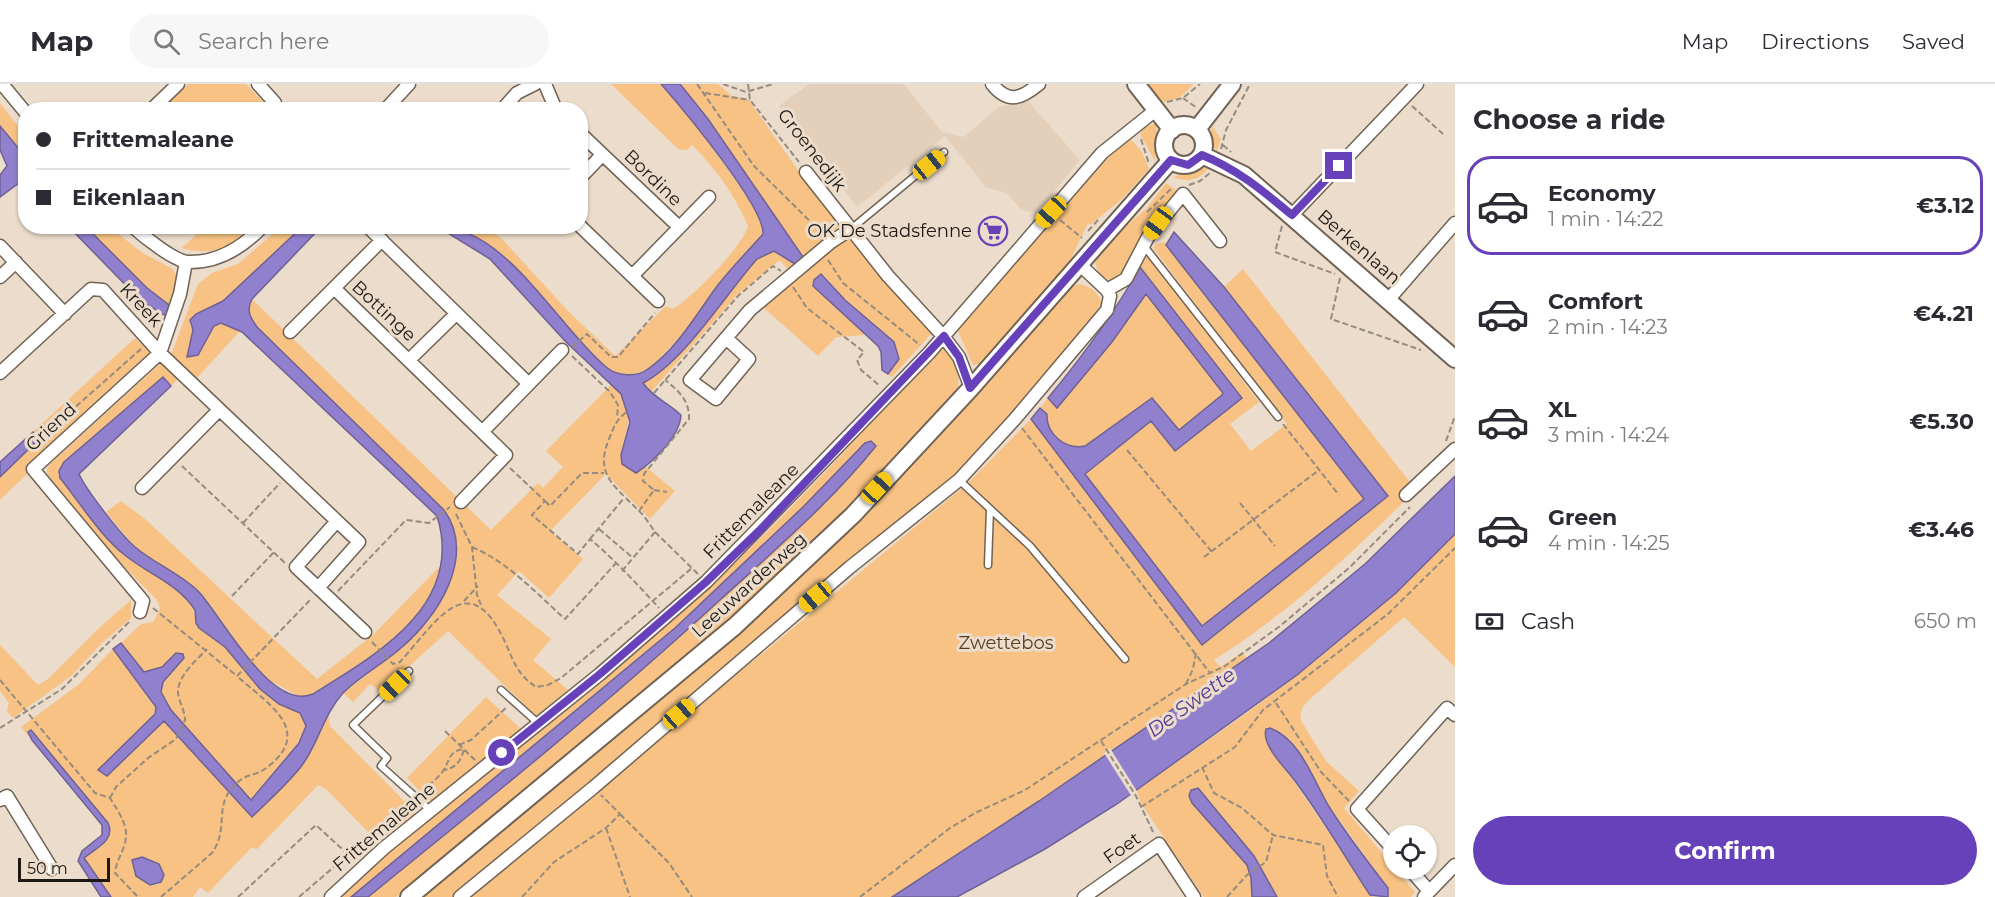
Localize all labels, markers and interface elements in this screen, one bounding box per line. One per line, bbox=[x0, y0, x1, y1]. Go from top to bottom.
search box bbox=[129, 14, 549, 68]
text: Map bbox=[30, 24, 93, 58]
icon: search bbox=[150, 25, 183, 58]
text: Search here bbox=[198, 28, 329, 55]
text: Map bbox=[1682, 29, 1728, 54]
text: Directions bbox=[1761, 29, 1869, 54]
text: Saved bbox=[1902, 29, 1965, 54]
text: Choose a ride bbox=[1473, 103, 1665, 136]
street label: Groenedijk bbox=[773, 104, 851, 196]
text: Frittemaleane bbox=[72, 126, 234, 153]
street label: Bordine bbox=[619, 145, 687, 211]
car bbox=[909, 147, 949, 183]
route end bbox=[1325, 152, 1352, 179]
icon: car bbox=[1476, 179, 1530, 233]
text: Economy bbox=[1548, 180, 1656, 207]
text: Eikenlaan bbox=[72, 184, 185, 211]
text: €3.12 bbox=[1916, 192, 1974, 219]
car bbox=[1032, 193, 1070, 231]
car bbox=[1140, 203, 1176, 243]
street label: Berkenlaan bbox=[1313, 205, 1405, 289]
text: 1 min · 14:22 bbox=[1548, 207, 1664, 231]
supermarket icon: OK De Stadsfenne bbox=[977, 215, 1009, 247]
place label: OK De Stadsfenne bbox=[807, 220, 972, 242]
street label: Bottinge bbox=[347, 276, 421, 346]
street label: Kreek bbox=[115, 278, 167, 332]
icon: car bbox=[1476, 287, 1530, 341]
text: Comfort bbox=[1548, 288, 1643, 315]
text: €4.21 bbox=[1913, 300, 1974, 327]
text: 2 min · 14:23 bbox=[1548, 315, 1668, 339]
icon: car bbox=[1476, 395, 1530, 449]
text: XL bbox=[1548, 396, 1577, 423]
street label: Griend bbox=[21, 398, 81, 456]
text: €5.30 bbox=[1909, 408, 1974, 435]
text: 3 min · 14:24 bbox=[1548, 423, 1669, 447]
street label: Frittemaleane bbox=[698, 458, 804, 564]
car bbox=[858, 469, 896, 507]
icon: car bbox=[1476, 503, 1530, 557]
text: Green bbox=[1548, 504, 1617, 531]
text: €3.46 bbox=[1908, 516, 1974, 543]
street label: Leeuwarderweg bbox=[687, 528, 811, 642]
text: 4 min · 14:25 bbox=[1548, 531, 1670, 555]
car bbox=[795, 579, 835, 615]
icon: cash bbox=[1473, 605, 1506, 638]
text: Cash bbox=[1521, 608, 1575, 635]
text: 650 m bbox=[1914, 609, 1977, 633]
park label: Zwettebos bbox=[958, 632, 1054, 654]
water label: De Swette bbox=[1142, 662, 1240, 742]
car bbox=[376, 666, 414, 704]
car bbox=[660, 695, 698, 733]
route start bbox=[488, 739, 515, 766]
street label: Frittemaleane bbox=[328, 778, 440, 876]
button: Confirm bbox=[1473, 816, 1977, 885]
map controls bbox=[1383, 825, 1437, 879]
button: locate bbox=[1383, 825, 1437, 879]
street label: Foet bbox=[1099, 827, 1145, 869]
scale bar bbox=[18, 855, 110, 882]
text: 50 m bbox=[27, 859, 68, 878]

